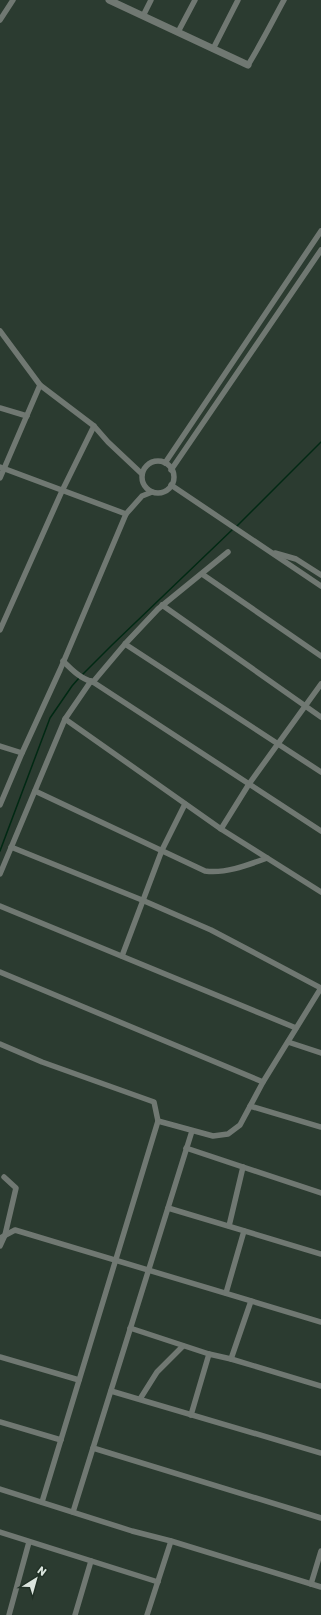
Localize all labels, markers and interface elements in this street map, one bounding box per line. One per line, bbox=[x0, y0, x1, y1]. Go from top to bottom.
north arrow bbox=[16, 1559, 56, 1599]
text: N bbox=[35, 1564, 49, 1579]

